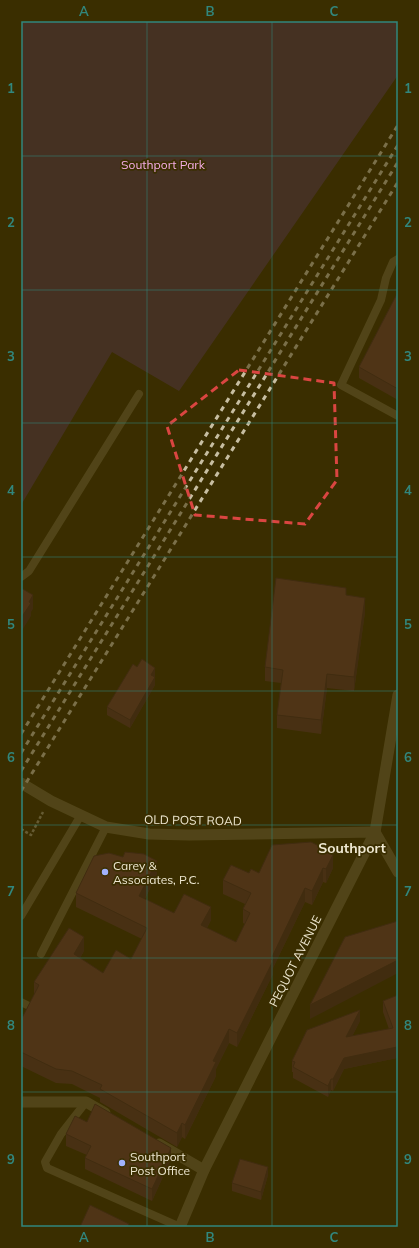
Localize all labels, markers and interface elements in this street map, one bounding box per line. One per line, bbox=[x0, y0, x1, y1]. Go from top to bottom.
text: A bbox=[79, 3, 89, 19]
text: B bbox=[206, 3, 215, 19]
text: C bbox=[330, 3, 339, 19]
text: 1 bbox=[7, 80, 15, 96]
text: 1 bbox=[404, 80, 412, 96]
park label: Southport Park bbox=[121, 157, 206, 172]
text: 2 bbox=[7, 214, 15, 230]
text: 2 bbox=[404, 214, 412, 230]
text: 3 bbox=[7, 348, 15, 364]
text: 3 bbox=[404, 348, 412, 364]
text: 4 bbox=[7, 482, 15, 498]
text: 4 bbox=[404, 482, 412, 498]
text: 5 bbox=[7, 616, 15, 632]
text: 5 bbox=[404, 616, 412, 632]
text: 6 bbox=[7, 749, 15, 765]
text: 6 bbox=[404, 749, 412, 765]
street label: OLD POST ROAD bbox=[144, 812, 242, 828]
district label: Southport bbox=[318, 839, 386, 857]
place label: Carey & Associates, P.C. bbox=[113, 858, 199, 887]
marker: Carey & Associates, P.C. bbox=[100, 867, 110, 877]
text: 7 bbox=[7, 883, 15, 899]
text: 7 bbox=[404, 883, 412, 899]
street label: PEQUOT AVENUE bbox=[266, 913, 324, 1009]
text: 8 bbox=[7, 1017, 15, 1033]
text: 8 bbox=[404, 1017, 412, 1033]
place label: Southport Post Office bbox=[130, 1149, 190, 1178]
text: 9 bbox=[7, 1151, 15, 1167]
text: 9 bbox=[404, 1151, 412, 1167]
marker: Southport Post Office bbox=[117, 1158, 127, 1168]
text: A bbox=[79, 1229, 89, 1245]
text: B bbox=[206, 1229, 215, 1245]
text: C bbox=[330, 1229, 339, 1245]

